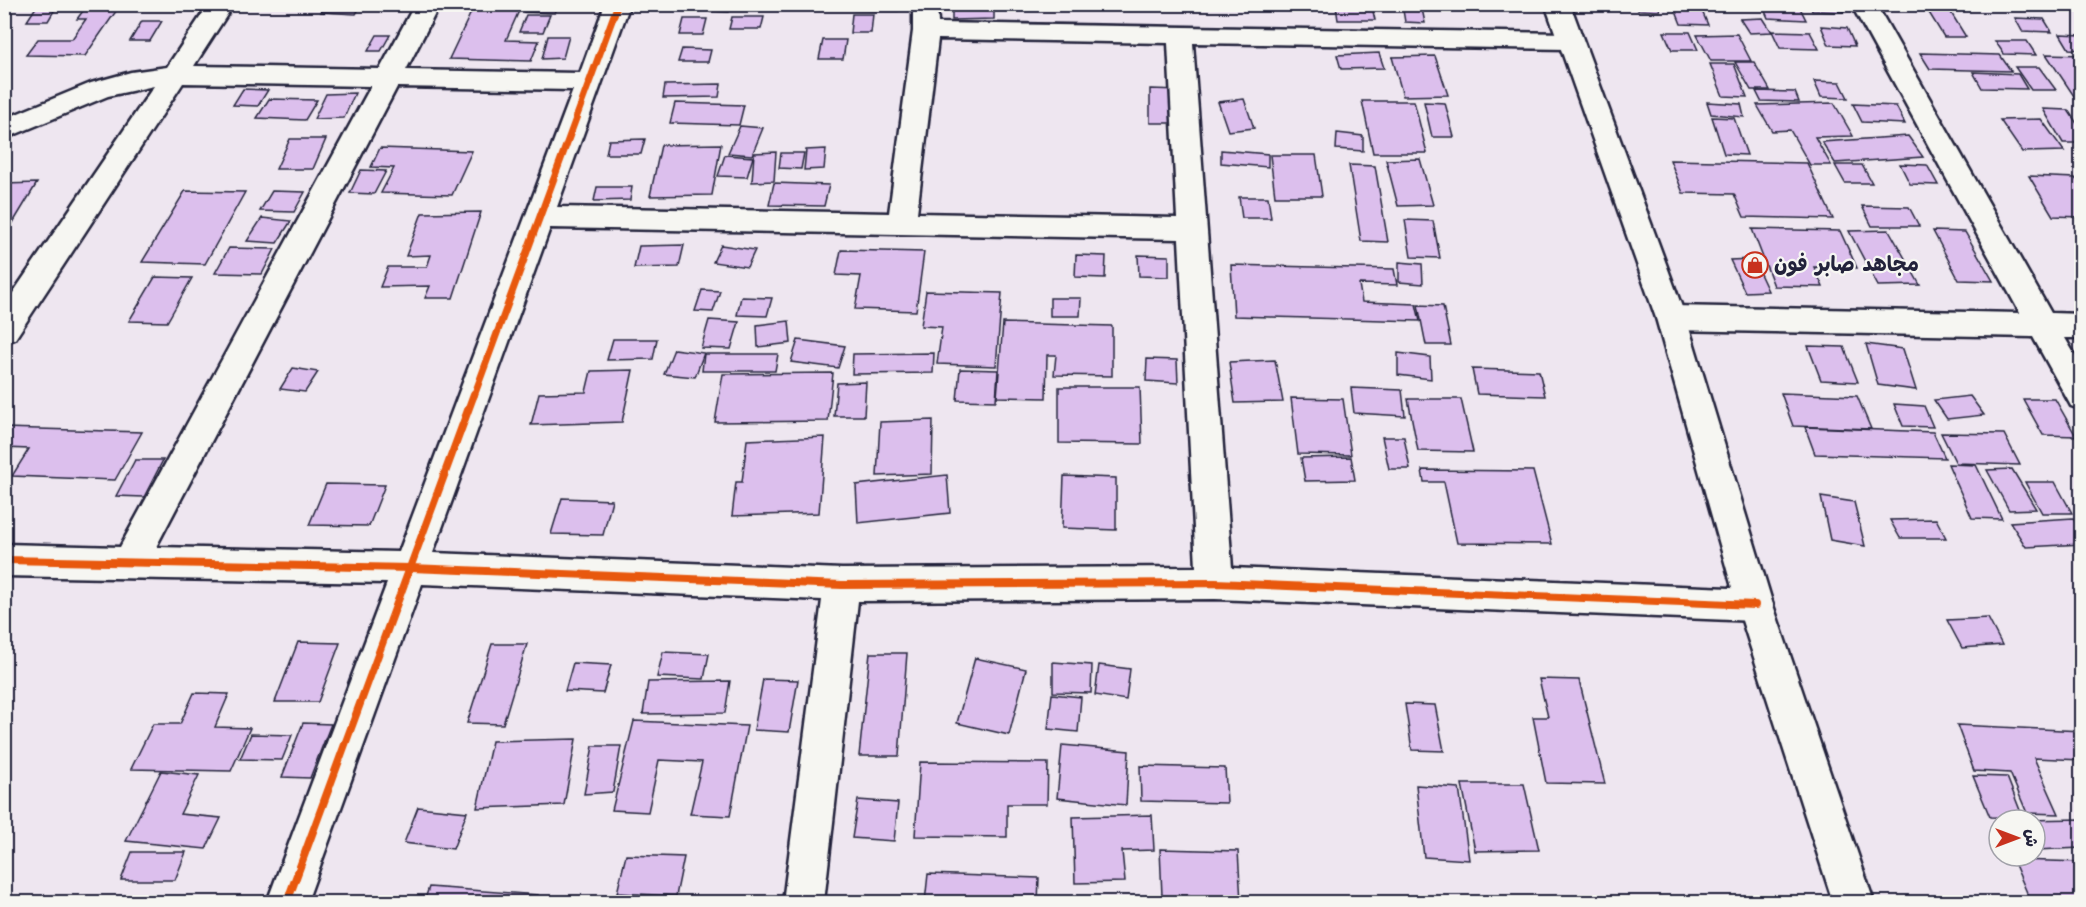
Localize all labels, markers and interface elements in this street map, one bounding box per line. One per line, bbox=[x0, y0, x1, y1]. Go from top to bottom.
place label: مجاهد صابر فون bbox=[1774, 249, 1919, 282]
shop icon: مجاهد صابر فون bbox=[1740, 250, 1770, 280]
north arrow bbox=[1987, 808, 2047, 868]
text: ش bbox=[2018, 829, 2043, 847]

